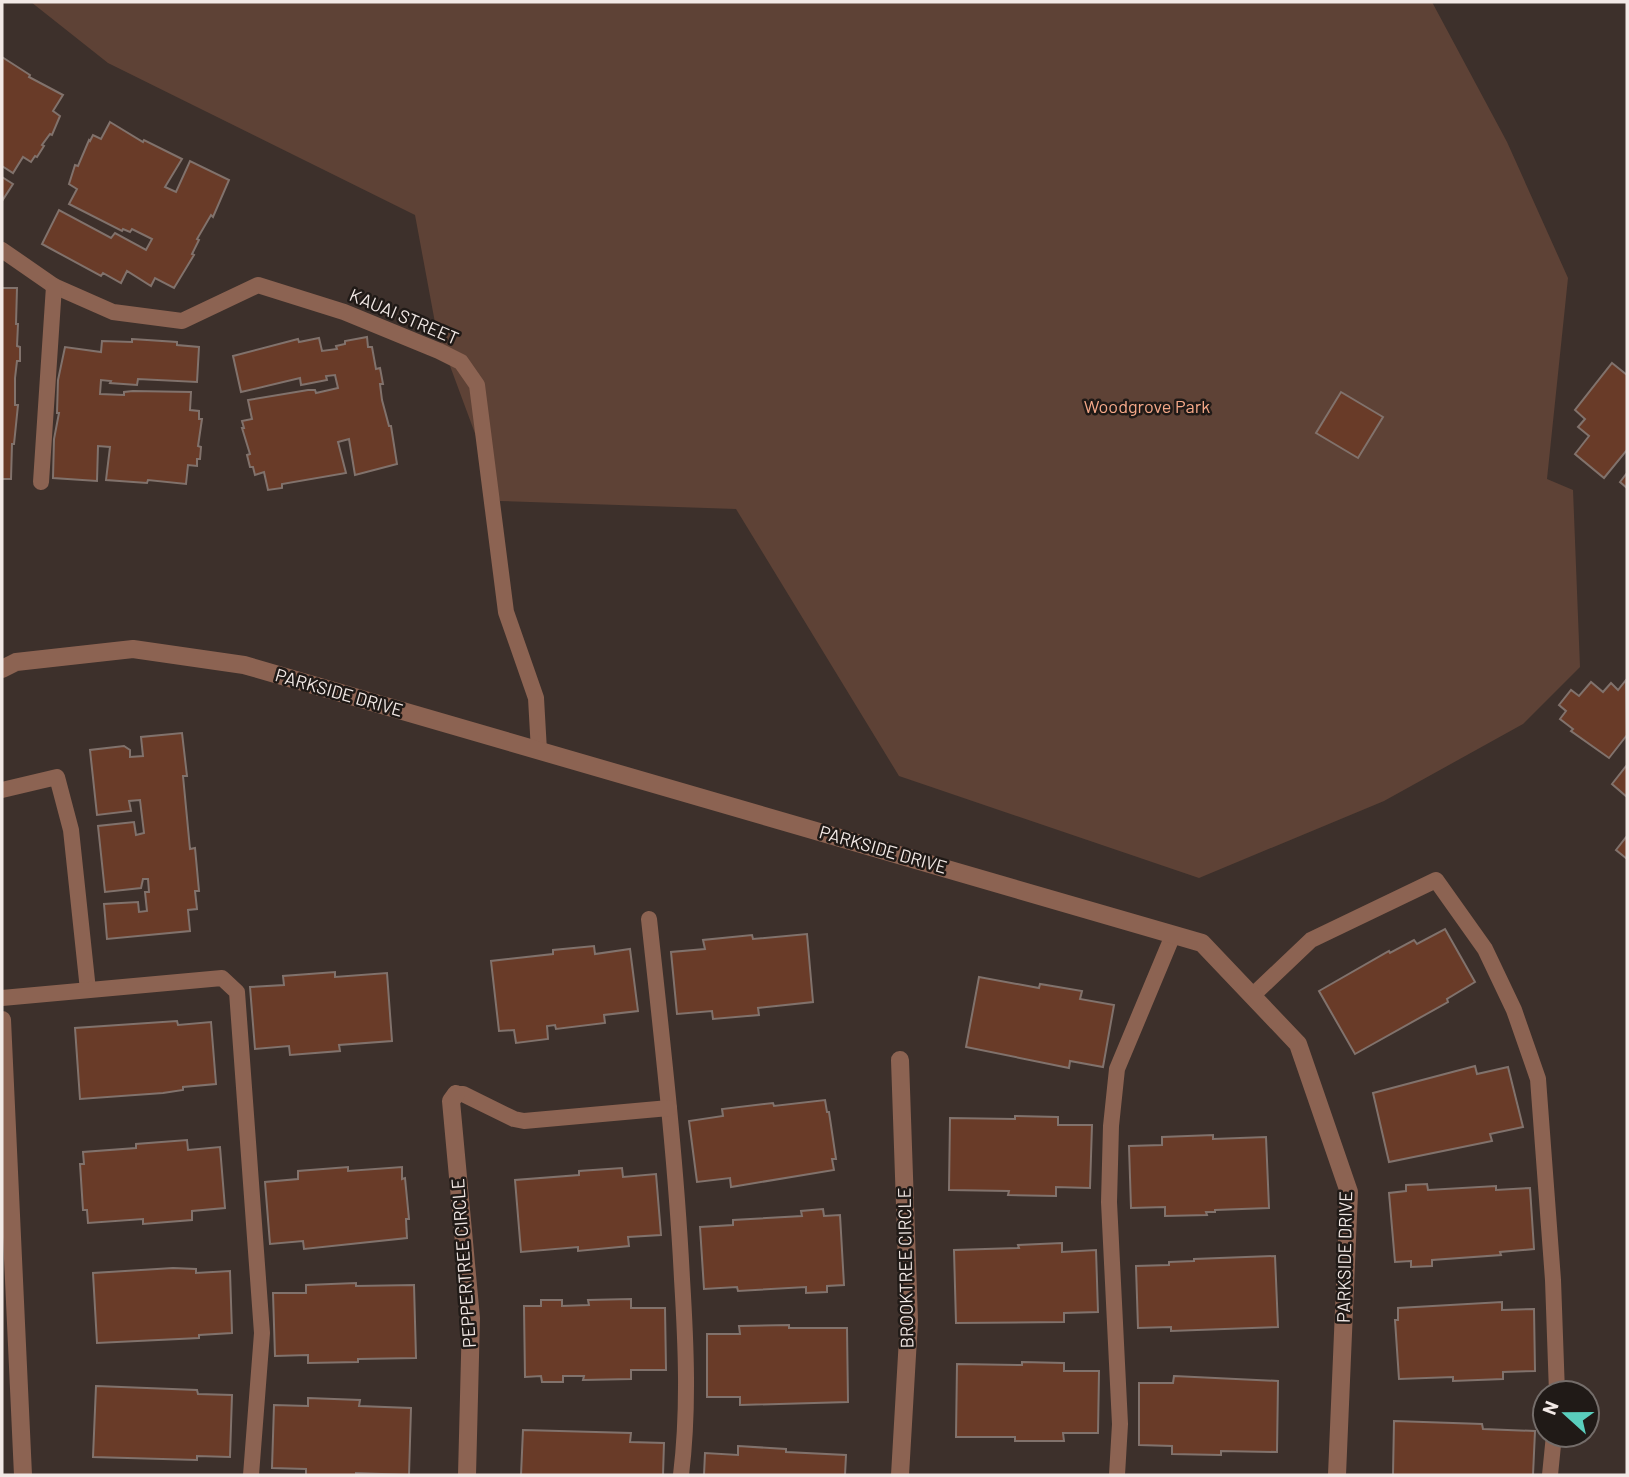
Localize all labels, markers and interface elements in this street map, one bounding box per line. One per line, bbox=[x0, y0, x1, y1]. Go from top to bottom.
street label: KAUAI STREET bbox=[347, 283, 462, 349]
park label: Woodgrove Park bbox=[1084, 395, 1210, 417]
street label: PARKSIDE DRIVE bbox=[273, 663, 406, 721]
street label: PARKSIDE DRIVE bbox=[817, 820, 950, 878]
street label: PEPPERTREE CIRCLE bbox=[446, 1177, 480, 1349]
street label: BROOKTREE CIRCLE bbox=[893, 1187, 917, 1349]
street label: PARKSIDE DRIVE bbox=[1332, 1191, 1356, 1323]
north arrow bbox=[1531, 1379, 1601, 1449]
text: N bbox=[1537, 1398, 1563, 1418]

